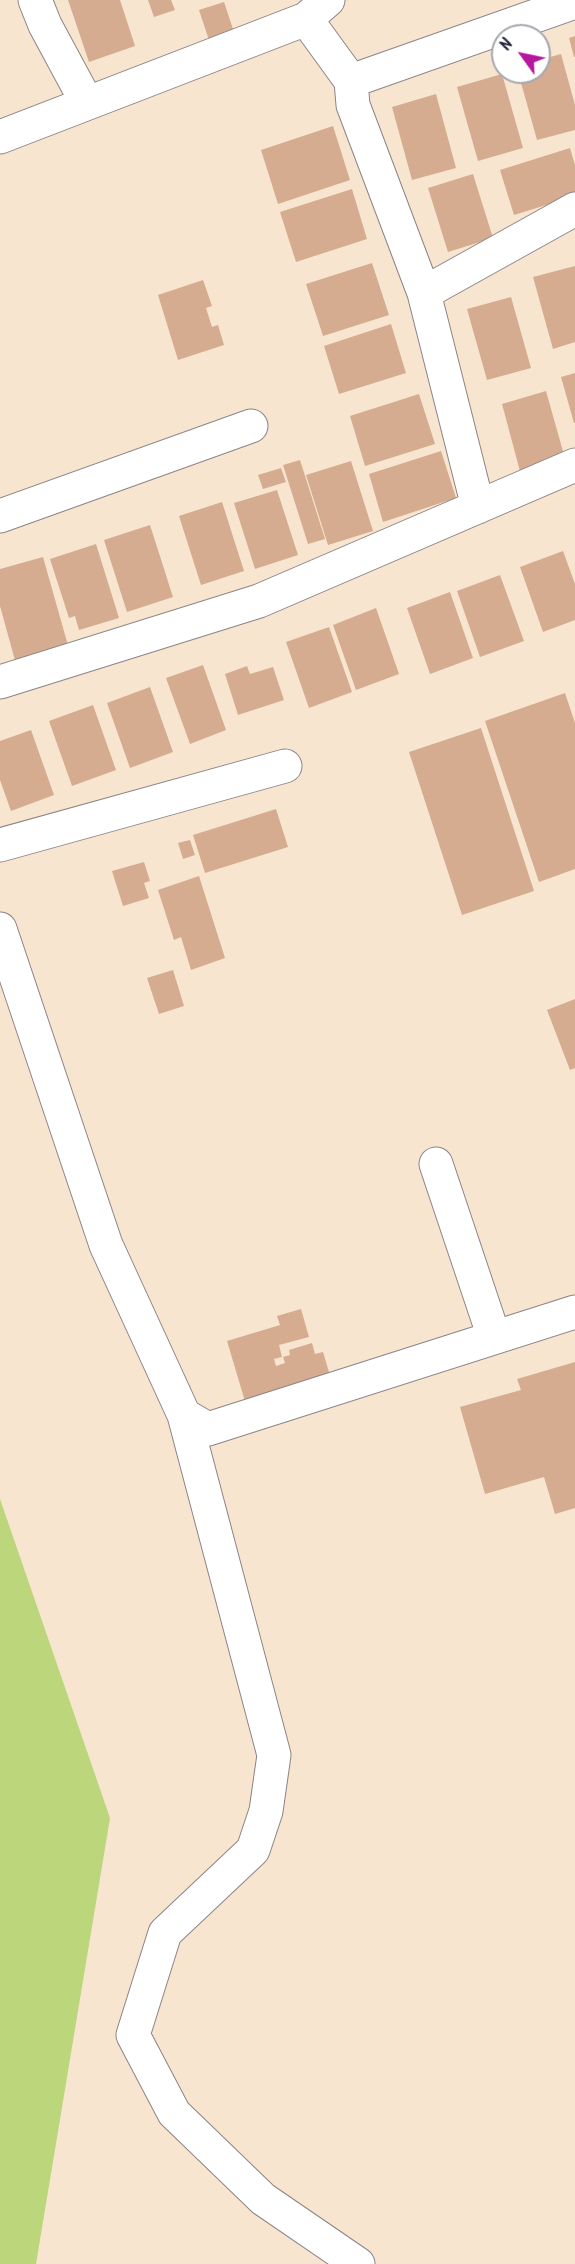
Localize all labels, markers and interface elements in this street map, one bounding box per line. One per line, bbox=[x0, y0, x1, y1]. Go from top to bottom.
north arrow bbox=[491, 24, 551, 84]
text: N bbox=[494, 34, 520, 56]

